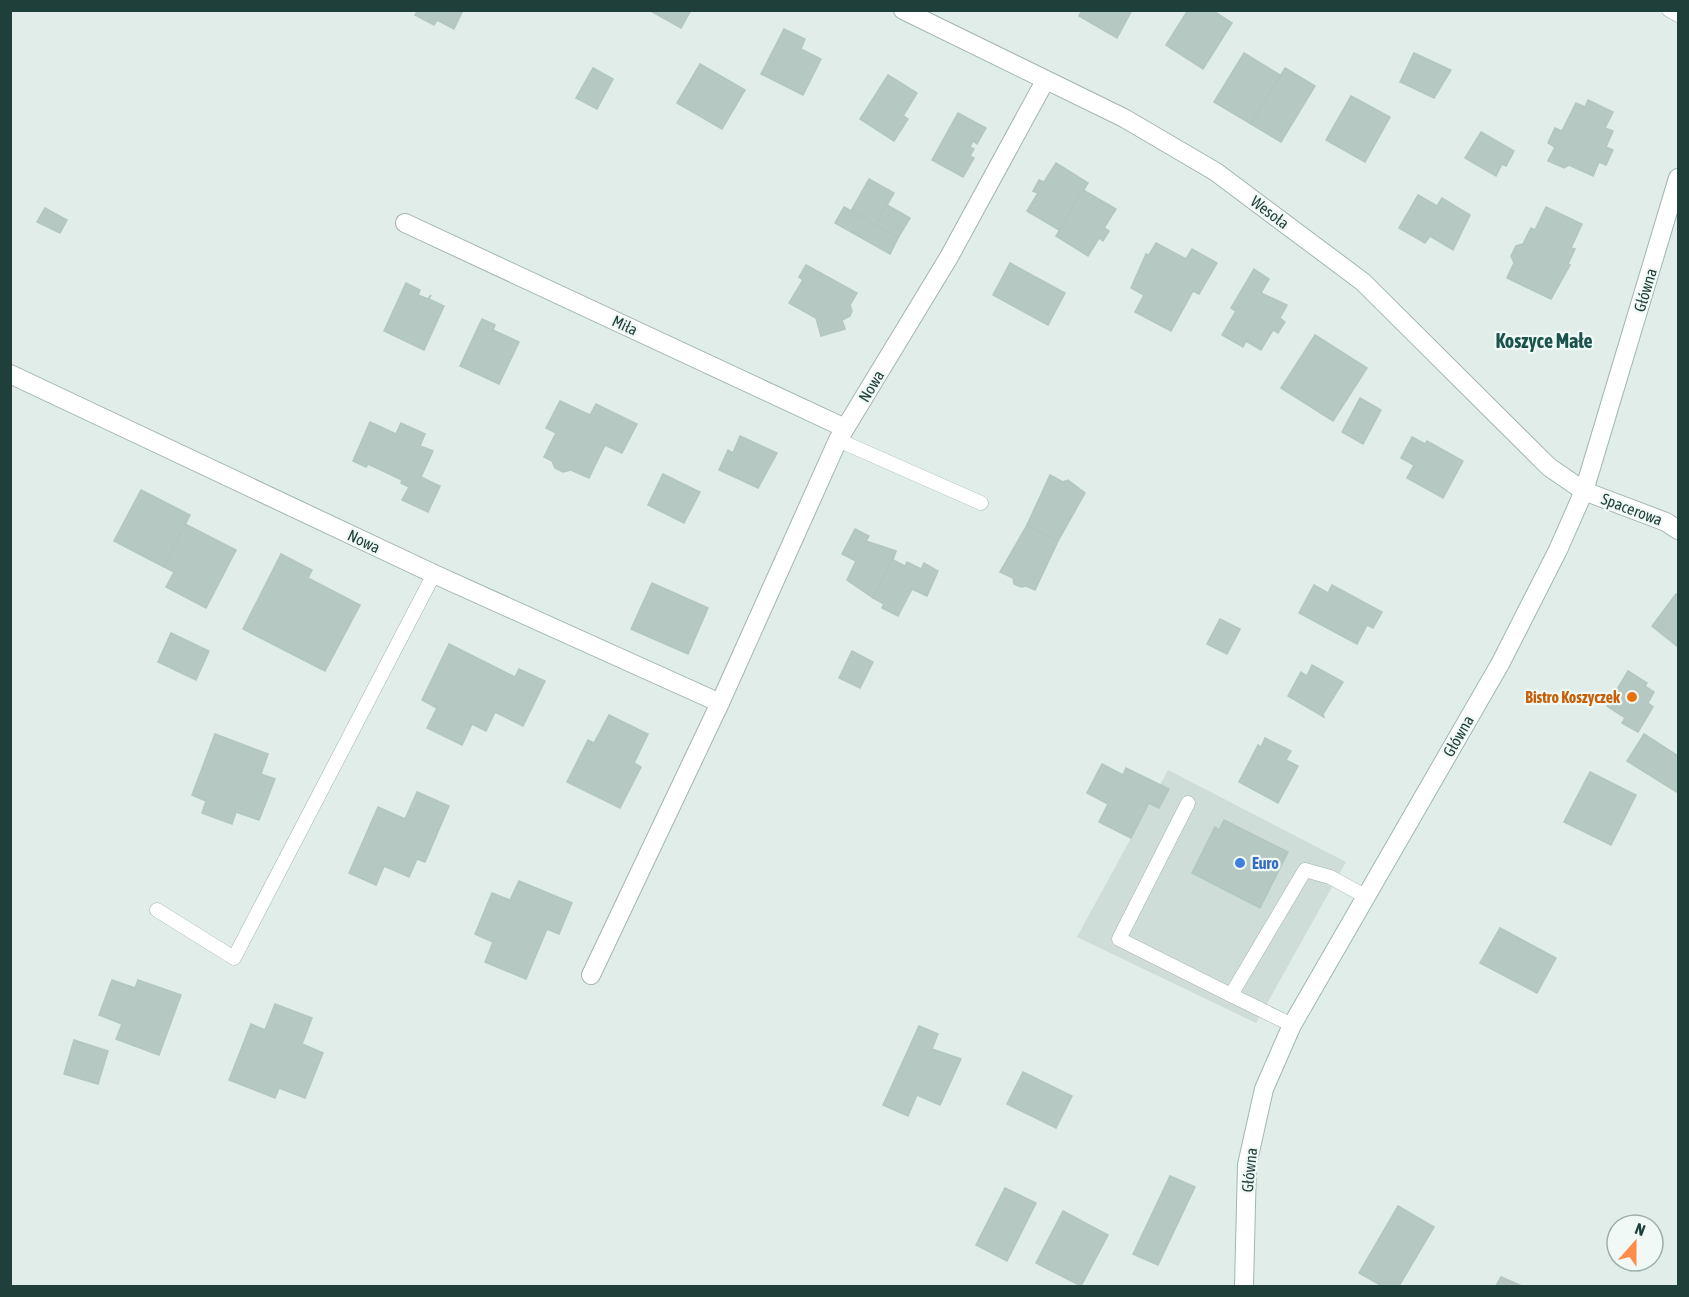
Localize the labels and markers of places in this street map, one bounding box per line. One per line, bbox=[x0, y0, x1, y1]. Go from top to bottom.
place label: Bistro Koszyczek bbox=[1525, 688, 1621, 706]
marker: Bistro Koszyczek bbox=[1625, 690, 1639, 704]
place label: Euro bbox=[1252, 854, 1279, 872]
marker: Euro bbox=[1233, 856, 1247, 870]

